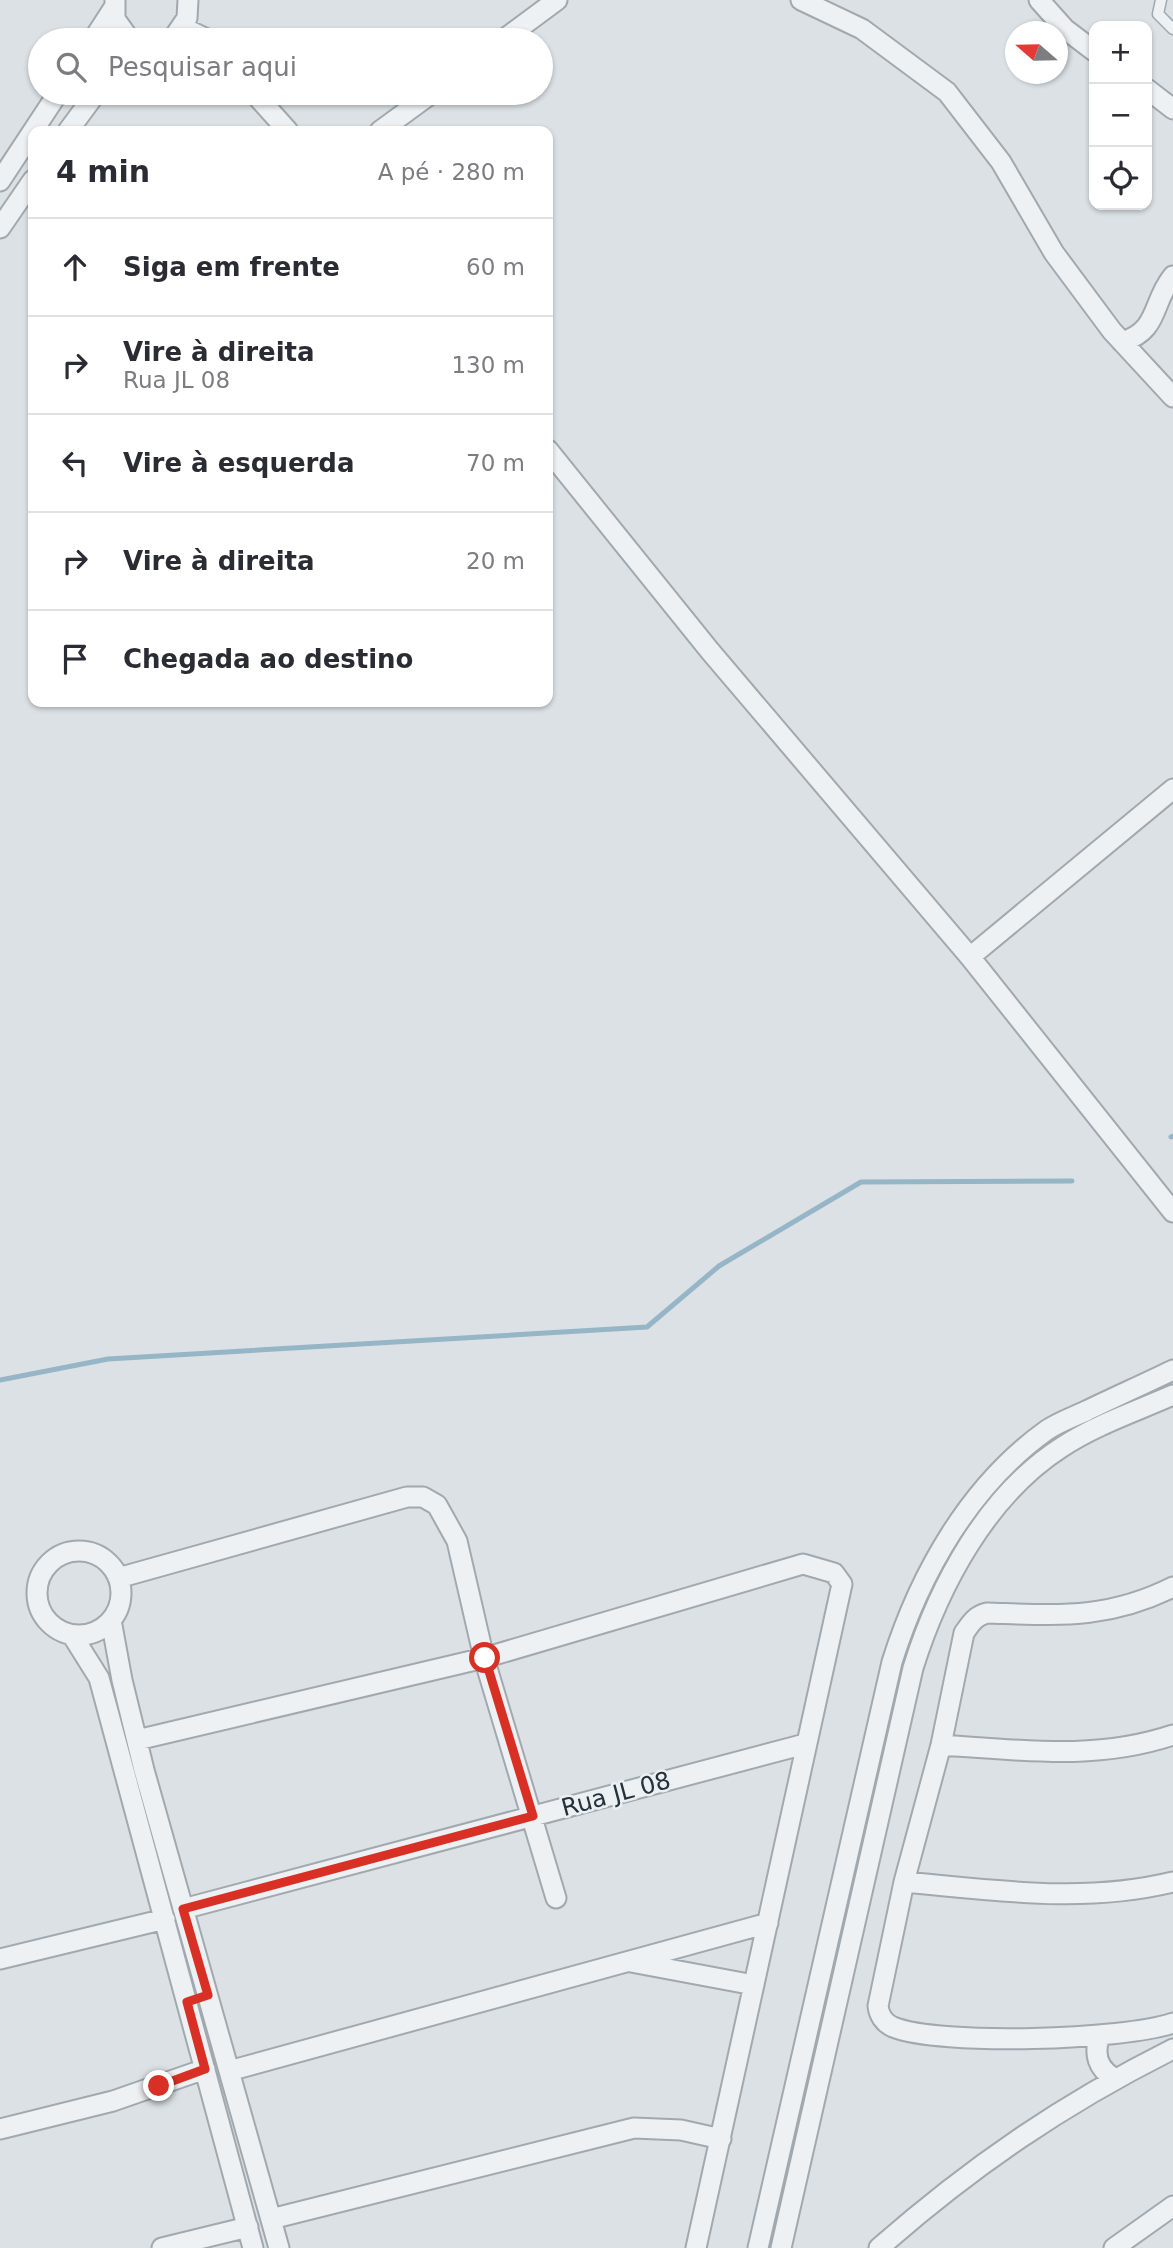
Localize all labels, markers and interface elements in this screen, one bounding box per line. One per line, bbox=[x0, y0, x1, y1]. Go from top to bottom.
north arrow bbox=[1005, 21, 1068, 84]
map controls bbox=[1089, 21, 1152, 210]
button: + bbox=[1089, 21, 1152, 84]
search box bbox=[28, 28, 553, 105]
icon: search bbox=[52, 48, 90, 86]
text: Pesquisar aqui bbox=[108, 52, 297, 82]
button: − bbox=[1089, 84, 1152, 147]
button: locate bbox=[1089, 147, 1152, 210]
text: 4 min bbox=[56, 154, 150, 189]
text: A pé · 280 m bbox=[378, 159, 525, 185]
icon: ahead bbox=[56, 248, 94, 286]
text: Siga em frente bbox=[123, 252, 340, 282]
text: 60 m bbox=[466, 254, 525, 280]
text: Vire à direita bbox=[123, 337, 315, 367]
icon: right bbox=[56, 346, 94, 384]
text: 130 m bbox=[451, 352, 525, 378]
text: Rua JL 08 bbox=[123, 367, 230, 393]
icon: left bbox=[56, 444, 94, 482]
text: Vire à esquerda bbox=[123, 448, 355, 478]
text: 70 m bbox=[466, 450, 525, 476]
icon: right bbox=[56, 542, 94, 580]
text: Vire à direita bbox=[123, 546, 315, 576]
text: 20 m bbox=[466, 548, 525, 574]
icon: arrive bbox=[56, 640, 94, 678]
text: Chegada ao destino bbox=[123, 644, 413, 674]
route start bbox=[469, 1642, 500, 1673]
street label: Rua JL 08 bbox=[558, 1766, 674, 1822]
route end bbox=[143, 2070, 174, 2101]

